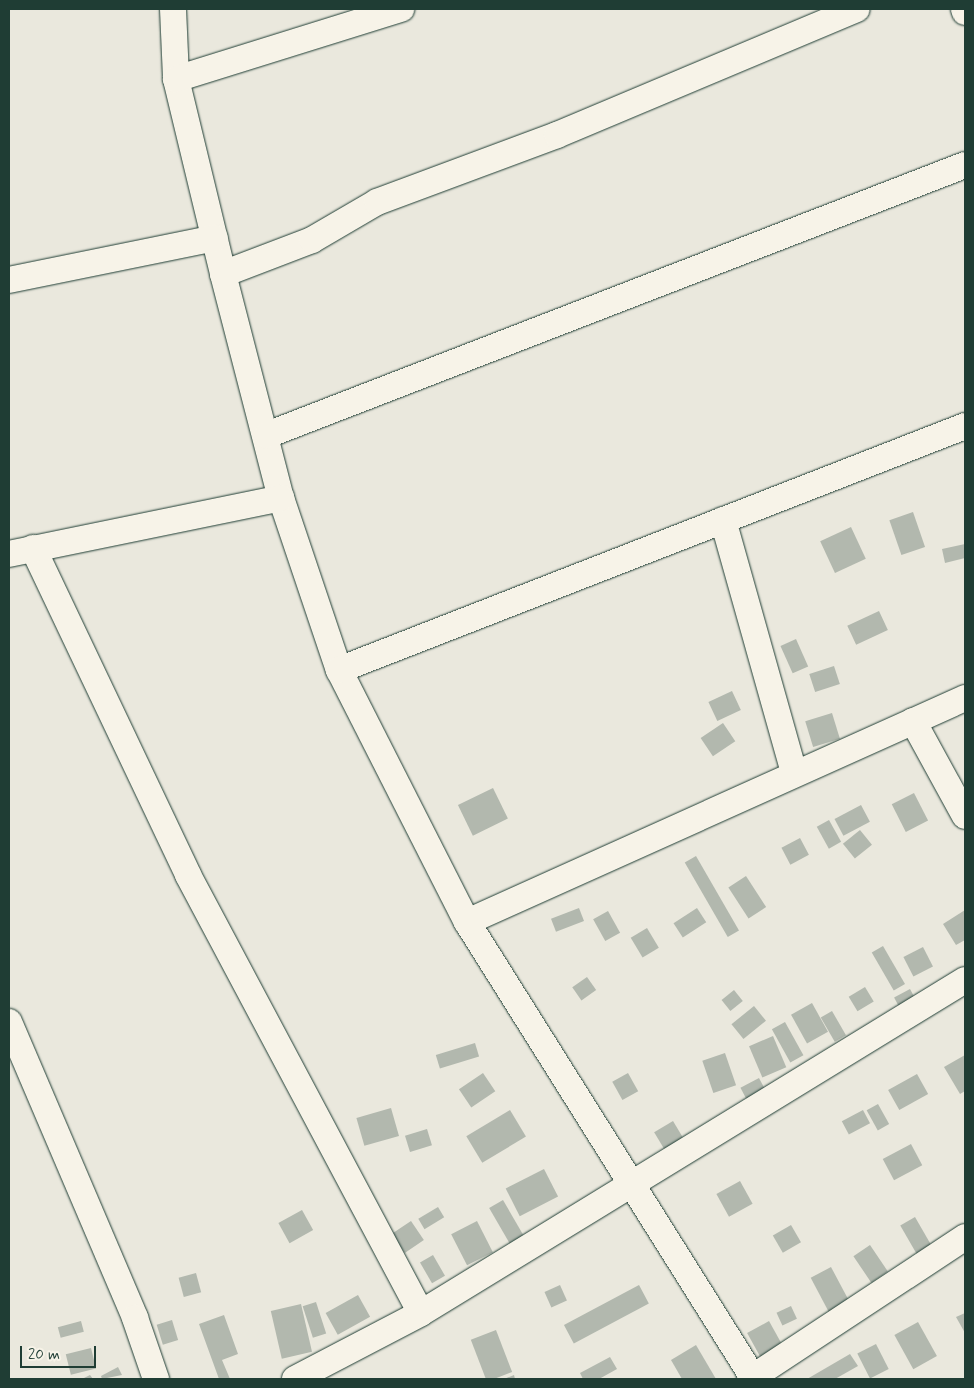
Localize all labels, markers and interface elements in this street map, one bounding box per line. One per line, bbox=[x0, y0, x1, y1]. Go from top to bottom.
scale bar bbox=[22, 1336, 99, 1368]
text: 20 m bbox=[28, 1345, 60, 1365]

